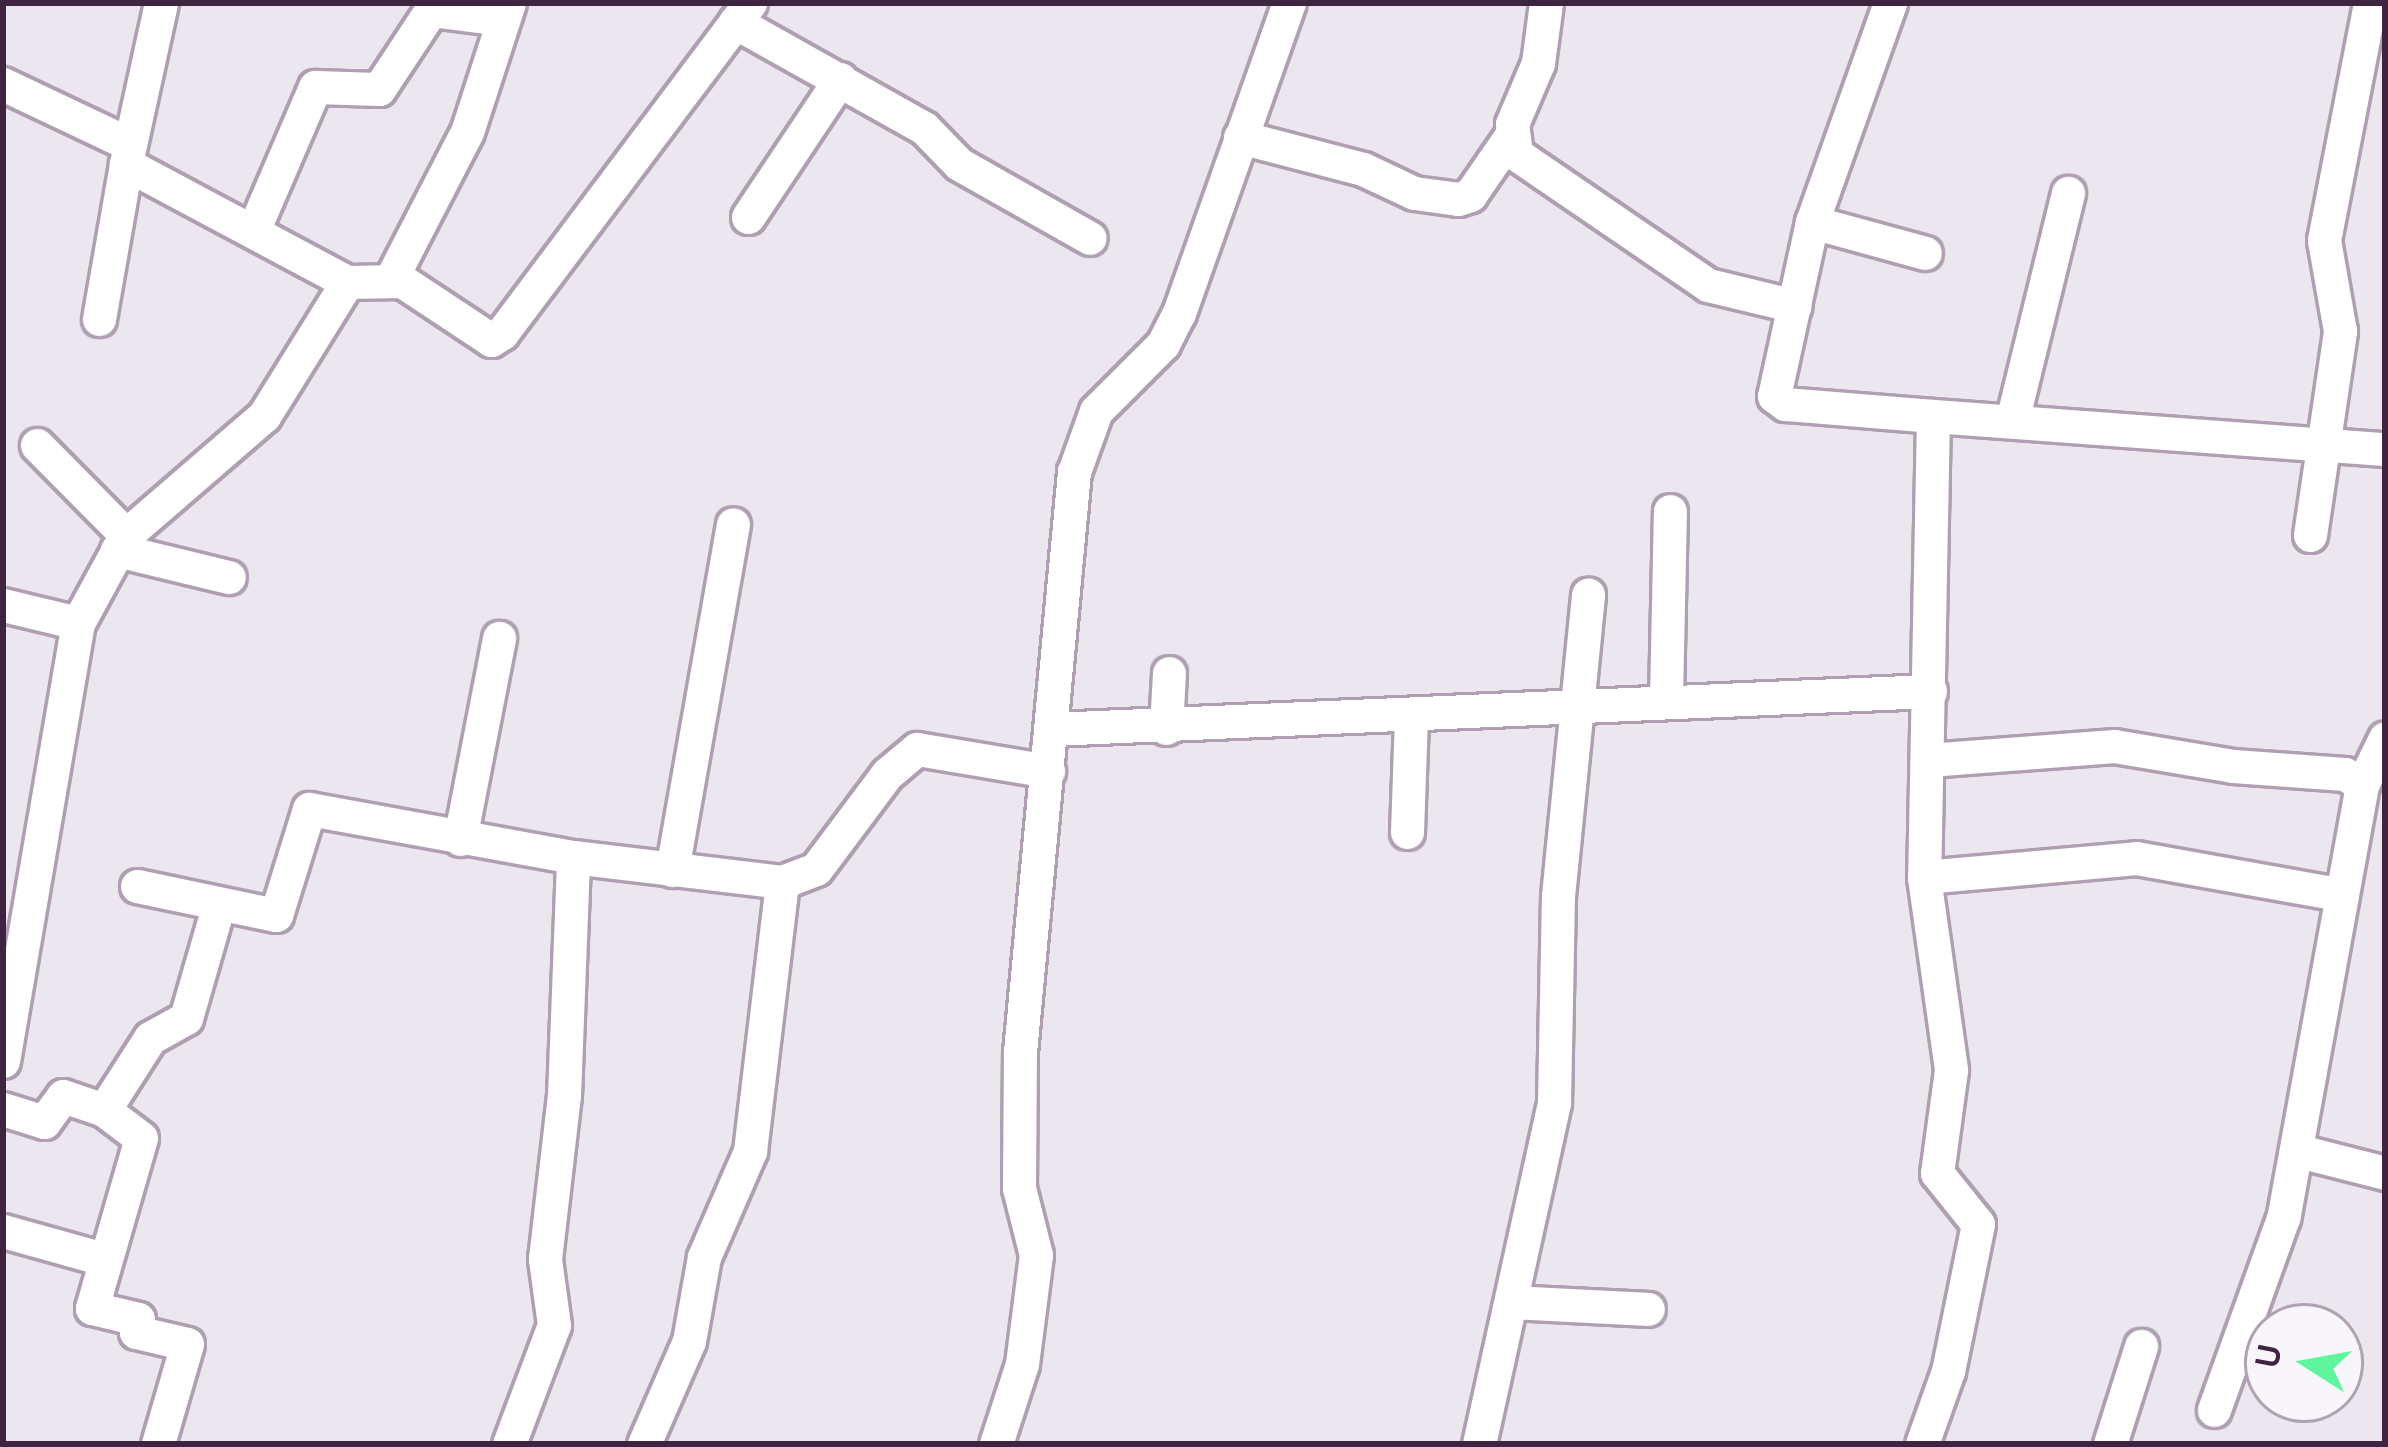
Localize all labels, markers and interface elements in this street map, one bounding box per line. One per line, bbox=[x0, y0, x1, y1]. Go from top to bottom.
north arrow bbox=[2244, 1303, 2364, 1423]
text: U bbox=[2249, 1341, 2294, 1372]

